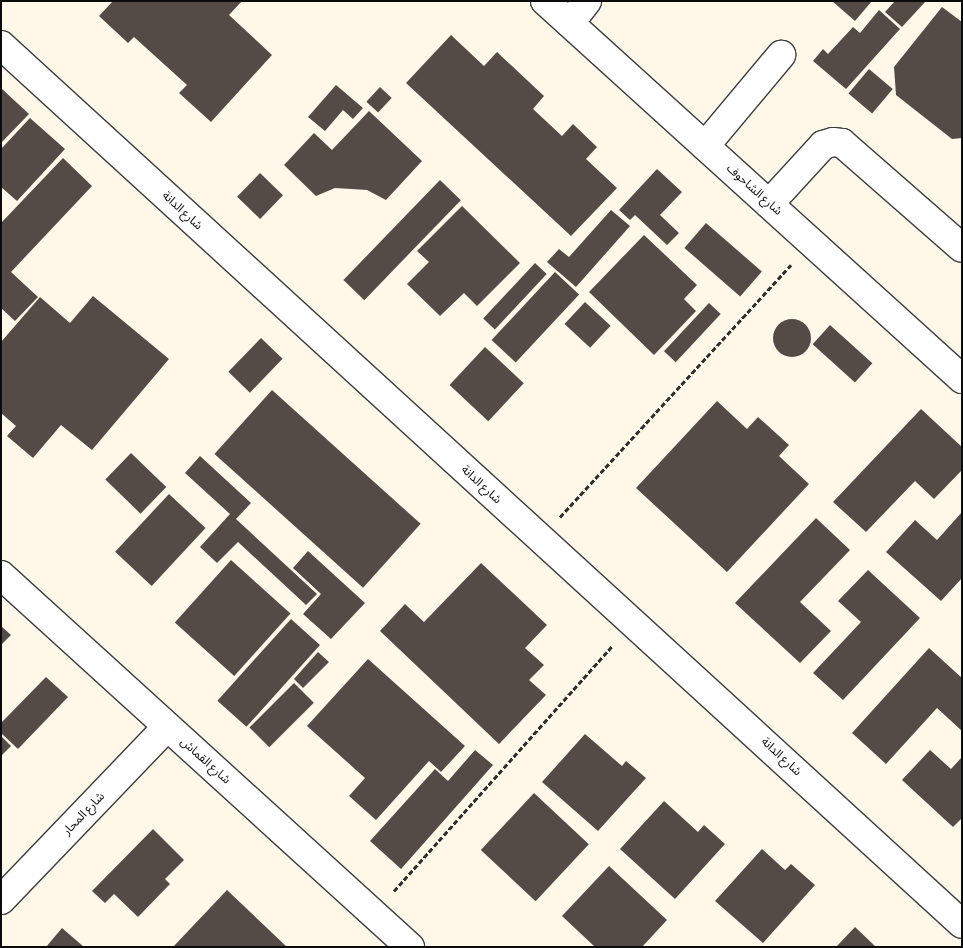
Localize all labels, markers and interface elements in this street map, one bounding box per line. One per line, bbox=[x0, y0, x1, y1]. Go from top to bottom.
street label: شارع الشاحوف bbox=[723, 161, 785, 219]
street label: شارع الدانة bbox=[159, 189, 205, 233]
street label: شارع الدانة bbox=[458, 463, 504, 507]
street label: شارع القماش bbox=[177, 735, 233, 787]
street label: شارع الدانة bbox=[758, 735, 804, 779]
street label: شارع المحار bbox=[60, 790, 108, 838]

